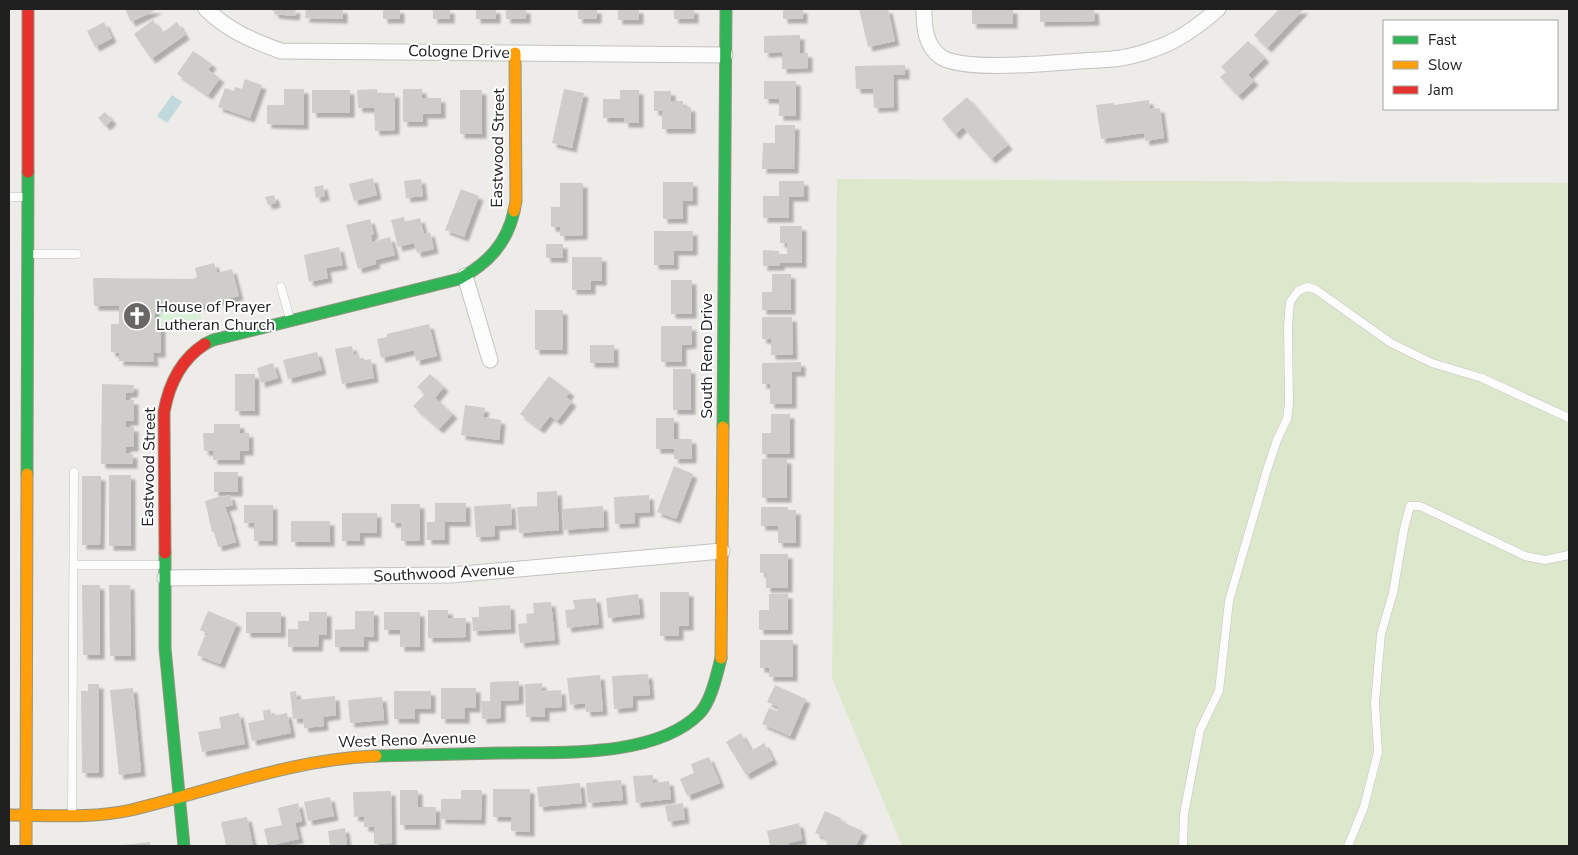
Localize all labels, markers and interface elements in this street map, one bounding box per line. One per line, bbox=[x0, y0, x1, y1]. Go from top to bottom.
legend bbox=[1383, 20, 1558, 110]
text: Fast bbox=[1428, 30, 1457, 50]
street label: Cologne Drive bbox=[408, 40, 510, 64]
text: Slow bbox=[1428, 55, 1463, 75]
text: Jam bbox=[1427, 80, 1454, 100]
street label: Eastwood Street bbox=[486, 88, 510, 208]
street label: South Reno Drive bbox=[696, 293, 718, 419]
place label: House of Prayer Lutheran Church bbox=[156, 296, 275, 336]
church icon: House of Prayer Lutheran Church bbox=[122, 301, 152, 331]
street label: Eastwood Street bbox=[137, 407, 161, 527]
street label: Southwood Avenue bbox=[373, 558, 515, 588]
street label: West Reno Avenue bbox=[338, 727, 476, 753]

